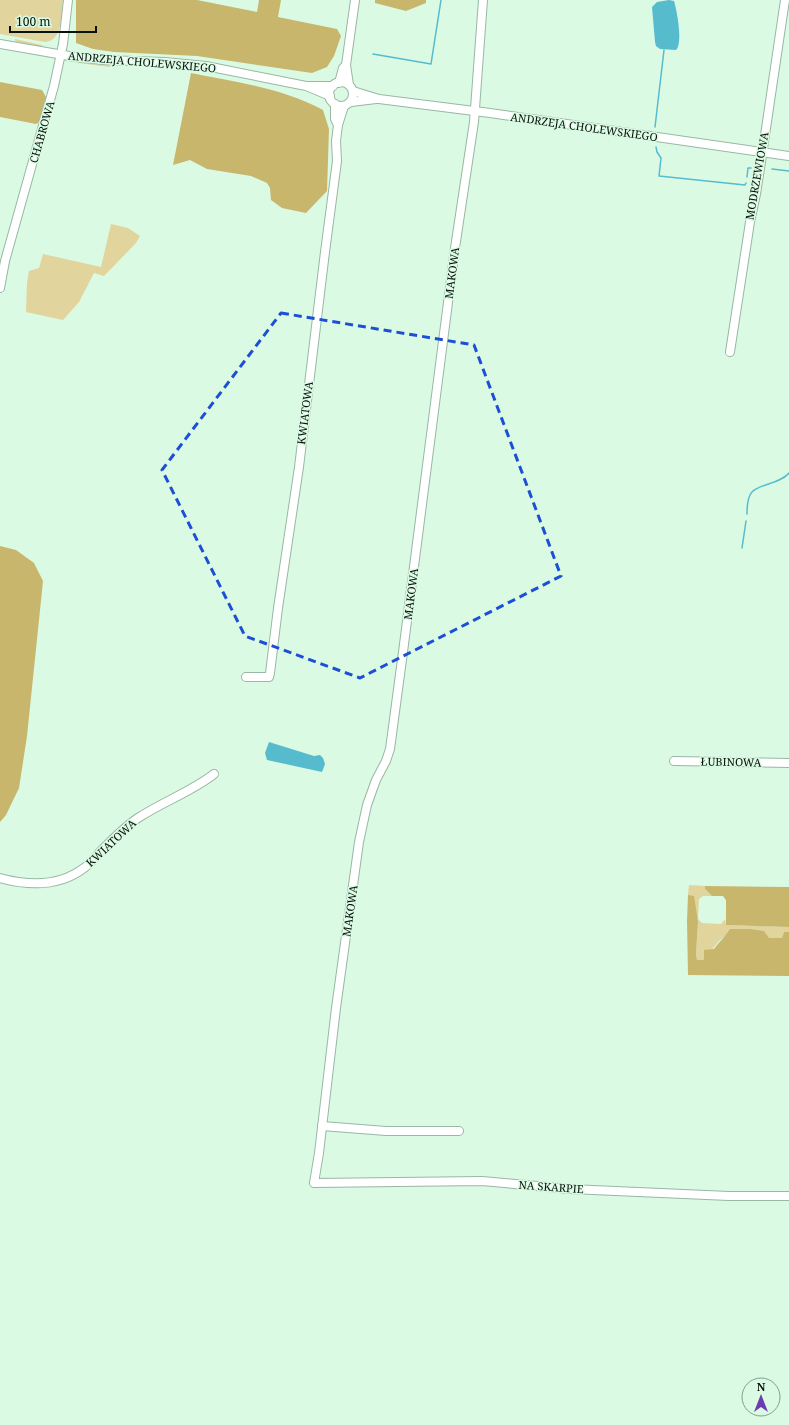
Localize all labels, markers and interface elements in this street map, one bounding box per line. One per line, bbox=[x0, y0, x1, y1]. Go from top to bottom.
scale bar bbox=[10, 8, 96, 34]
text: 100 m bbox=[16, 13, 51, 30]
street label: ANDRZEJA CHOLEWSKIEGO bbox=[67, 48, 217, 75]
street label: CHABROWA bbox=[26, 99, 58, 165]
street label: ANDRZEJA CHOLEWSKIEGO bbox=[509, 109, 659, 144]
street label: MODRZEWIOWA bbox=[741, 131, 772, 221]
street label: MAKOWA bbox=[441, 246, 462, 300]
street label: KWIATOWA bbox=[293, 380, 316, 445]
street label: MAKOWA bbox=[400, 567, 421, 621]
street label: ŁUBINOWA bbox=[700, 753, 762, 770]
street label: KWIATOWA bbox=[82, 815, 139, 870]
street label: MAKOWA bbox=[338, 884, 361, 938]
street label: NA SKARPIE bbox=[518, 1177, 584, 1196]
north arrow bbox=[741, 1377, 781, 1417]
text: N bbox=[757, 1379, 766, 1394]

